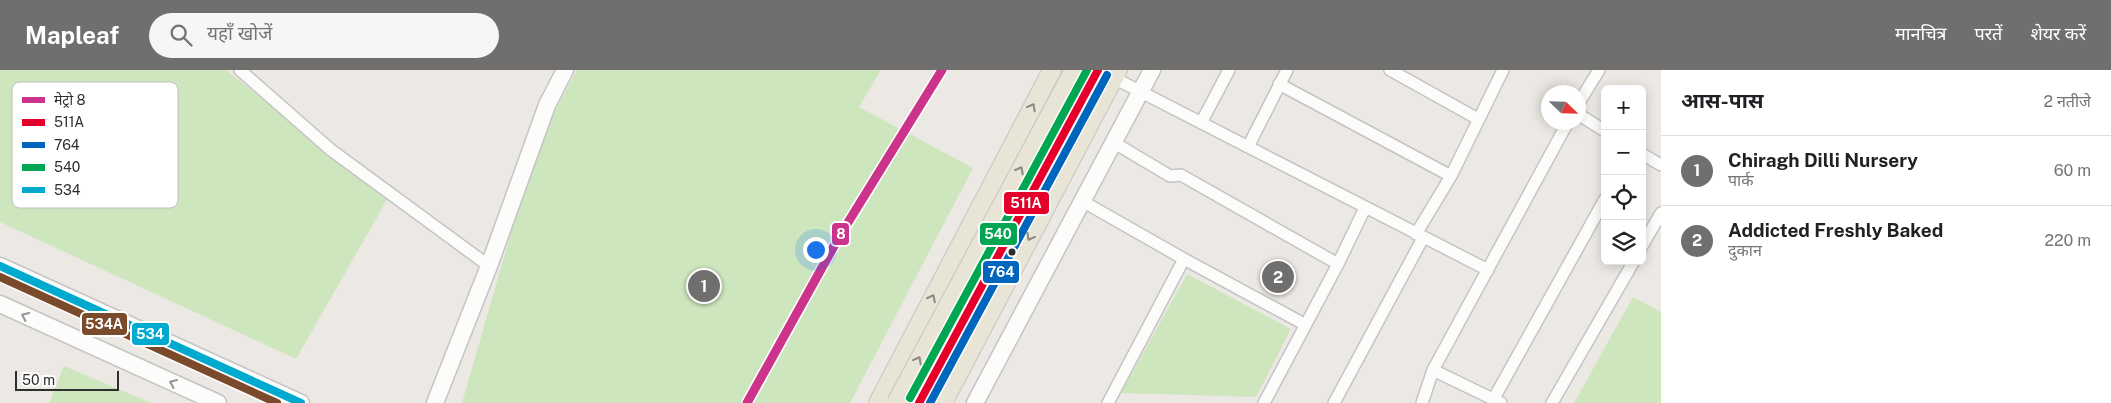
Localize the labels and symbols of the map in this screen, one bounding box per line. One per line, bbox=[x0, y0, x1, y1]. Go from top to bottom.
legend bbox=[12, 82, 178, 208]
north arrow bbox=[1541, 85, 1586, 130]
text: मेट्रो 8 bbox=[54, 91, 86, 109]
one-way arrow bbox=[1026, 103, 1036, 112]
text: 511A bbox=[54, 114, 84, 130]
text: 764 bbox=[54, 137, 80, 153]
text: 540 bbox=[54, 159, 80, 175]
one-way arrow bbox=[1014, 167, 1024, 176]
text: 534 bbox=[54, 182, 81, 198]
line badge: 511A bbox=[1003, 191, 1050, 215]
text: 511A bbox=[1010, 195, 1042, 211]
line badge: 8 bbox=[831, 222, 850, 246]
line badge: 540 bbox=[979, 222, 1018, 246]
text: 8 bbox=[836, 226, 846, 242]
text: 540 bbox=[984, 226, 1012, 242]
one-way arrow bbox=[1026, 232, 1036, 241]
your location bbox=[803, 237, 829, 263]
unlabelled marker bbox=[1007, 247, 1017, 257]
pin: 2 bbox=[1262, 258, 1294, 296]
line badge: 764 bbox=[982, 260, 1020, 284]
text: 764 bbox=[987, 264, 1015, 280]
pin: 1 bbox=[688, 267, 720, 305]
one-way arrow bbox=[926, 294, 936, 303]
one-way arrow bbox=[22, 312, 31, 322]
line badge: 534A bbox=[81, 312, 128, 336]
text: 534A bbox=[85, 316, 123, 332]
line badge: 534 bbox=[131, 322, 170, 346]
text: 534 bbox=[136, 326, 164, 342]
one-way arrow bbox=[912, 356, 922, 365]
scale bar bbox=[15, 368, 119, 391]
one-way arrow bbox=[169, 379, 178, 389]

